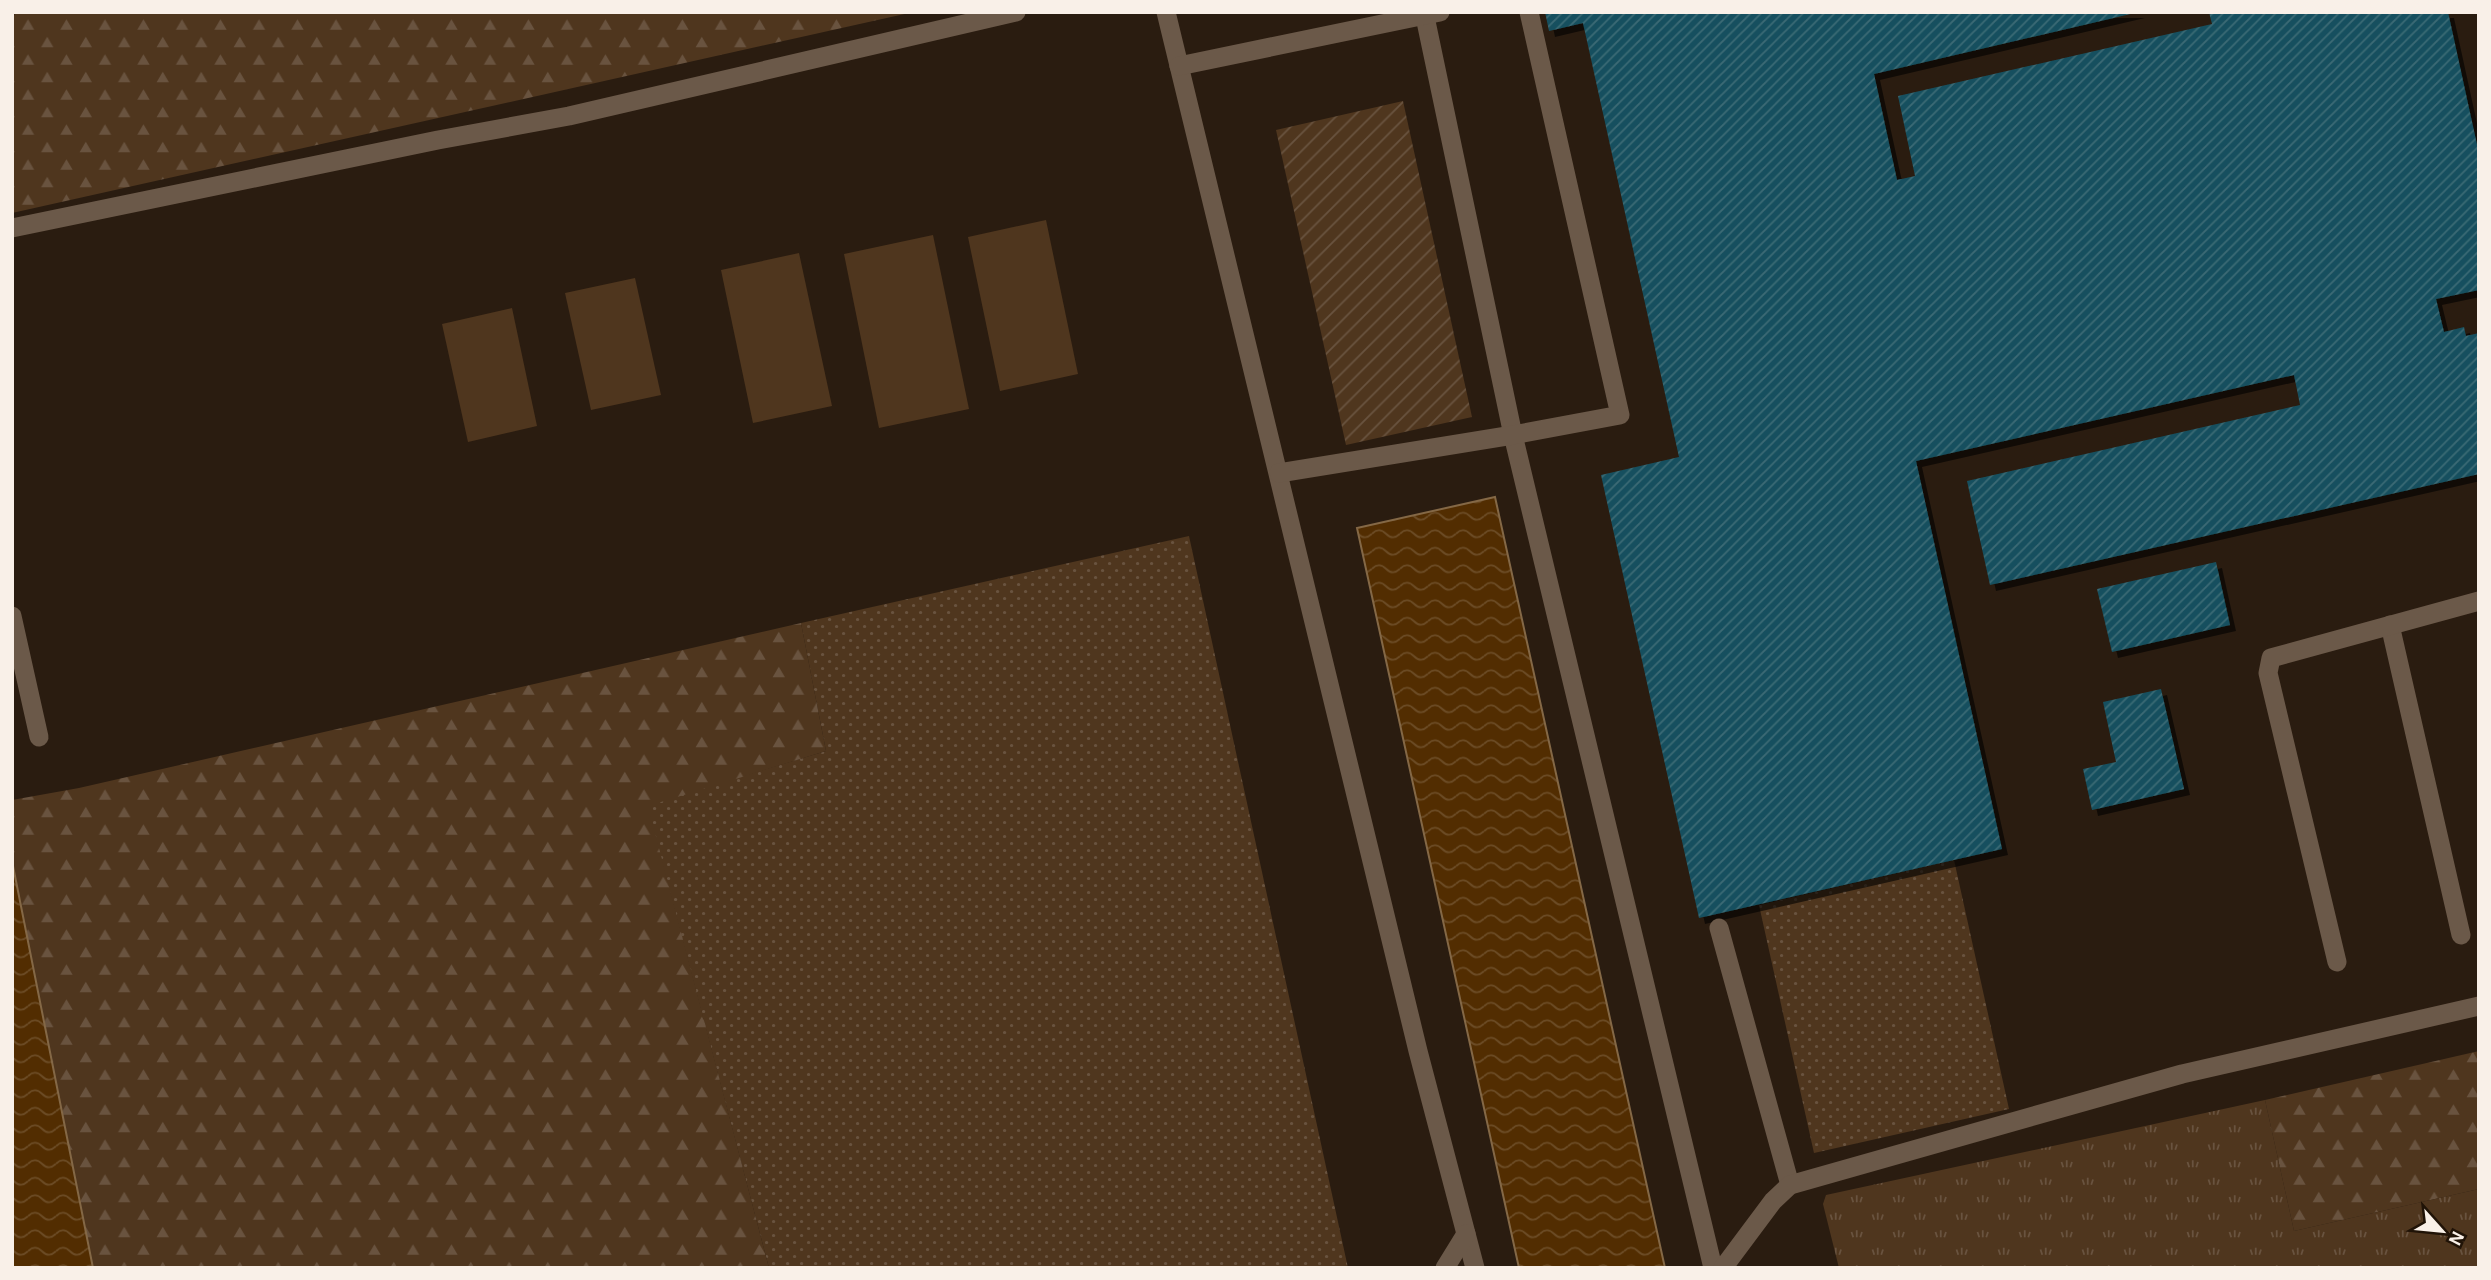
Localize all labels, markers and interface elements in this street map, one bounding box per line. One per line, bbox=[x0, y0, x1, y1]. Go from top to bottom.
north arrow bbox=[2407, 1196, 2477, 1266]
text: N bbox=[2444, 1228, 2467, 1248]

